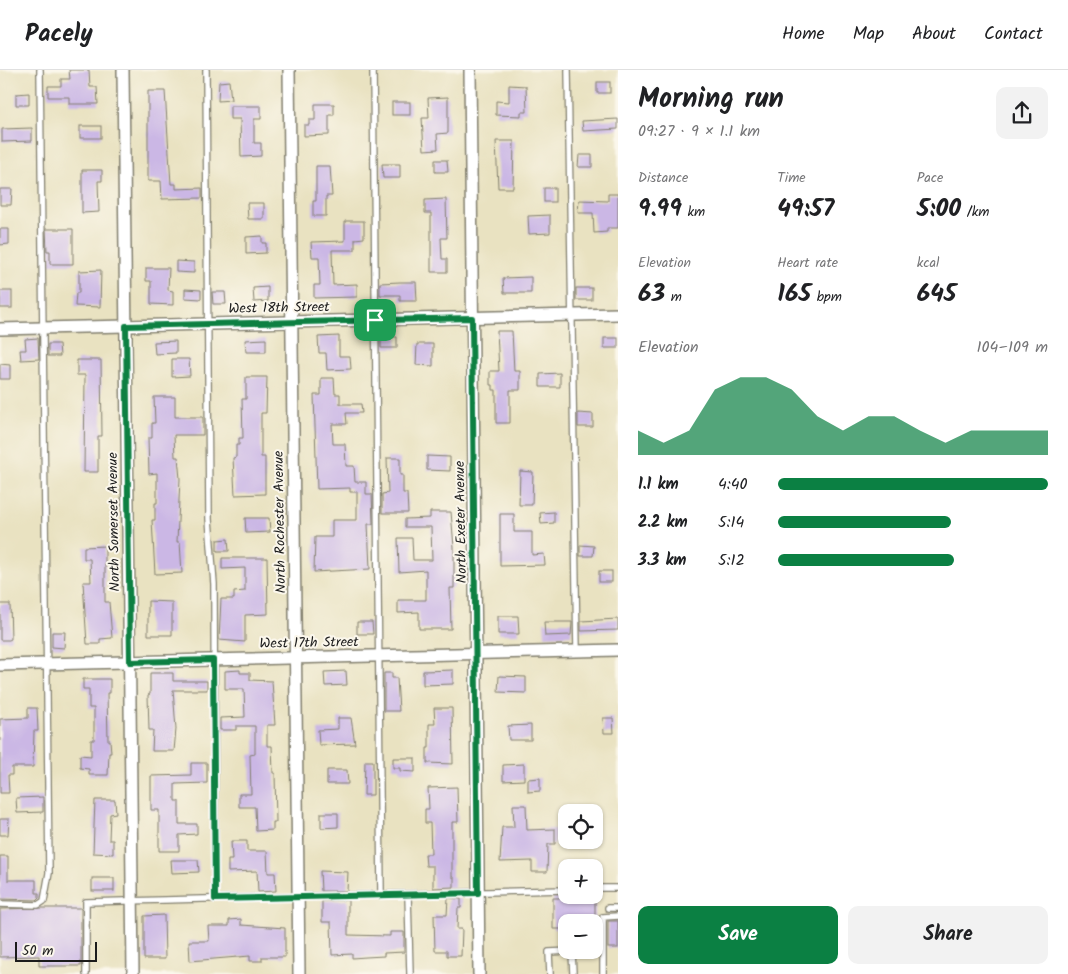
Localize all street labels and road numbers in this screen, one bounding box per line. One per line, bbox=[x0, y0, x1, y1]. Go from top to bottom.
street label: West 18th Street bbox=[228, 296, 330, 320]
street label: North Rochester Avenue bbox=[268, 450, 292, 594]
street label: North Somerset Avenue bbox=[102, 451, 126, 592]
street label: North Exeter Avenue bbox=[449, 460, 473, 583]
street label: West 17th Street bbox=[259, 631, 359, 655]

